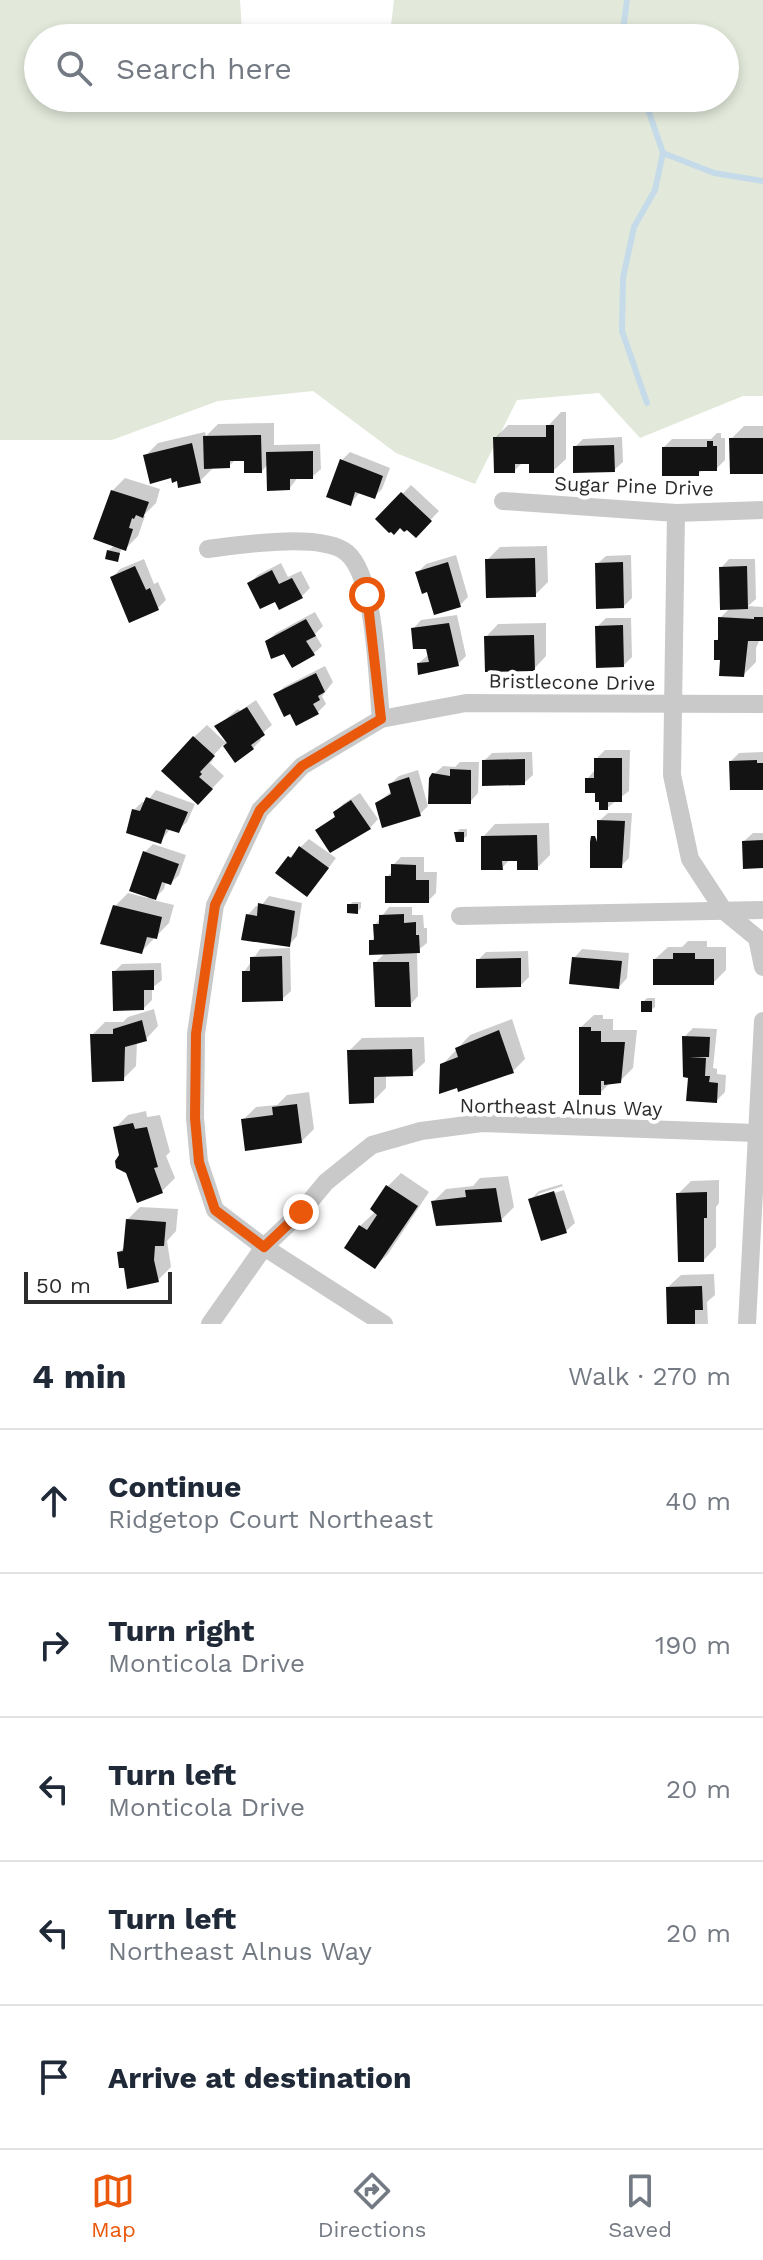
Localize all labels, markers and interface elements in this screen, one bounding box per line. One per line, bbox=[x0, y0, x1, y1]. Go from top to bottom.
search box bbox=[24, 24, 739, 112]
icon: search bbox=[52, 46, 96, 90]
text: Search here bbox=[116, 51, 292, 86]
street label: Sugar Pine Drive bbox=[554, 471, 714, 501]
route start bbox=[349, 577, 385, 613]
street label: Bristlecone Drive bbox=[488, 669, 656, 695]
street label: Northeast Alnus Way bbox=[459, 1093, 663, 1121]
route end bbox=[283, 1194, 319, 1230]
scale bar bbox=[24, 1268, 172, 1304]
text: 50 m bbox=[36, 1273, 91, 1298]
text: 4 min bbox=[32, 1356, 127, 1396]
text: Walk · 270 m bbox=[568, 1361, 731, 1391]
text: Continue bbox=[108, 1469, 241, 1504]
icon: ahead bbox=[32, 1479, 76, 1523]
text: 40 m bbox=[665, 1486, 731, 1516]
text: Ridgetop Court Northeast bbox=[108, 1504, 433, 1534]
text: Turn right bbox=[108, 1613, 254, 1648]
icon: right bbox=[32, 1623, 76, 1667]
text: 190 m bbox=[655, 1630, 731, 1660]
text: Monticola Drive bbox=[108, 1648, 305, 1678]
text: Turn left bbox=[108, 1757, 236, 1792]
icon: left bbox=[32, 1767, 76, 1811]
text: 20 m bbox=[666, 1774, 731, 1804]
text: Monticola Drive bbox=[108, 1792, 305, 1822]
text: Turn left bbox=[108, 1901, 236, 1936]
icon: left bbox=[32, 1911, 76, 1955]
text: 20 m bbox=[666, 1918, 731, 1948]
text: Northeast Alnus Way bbox=[108, 1936, 372, 1966]
icon: arrive bbox=[32, 2055, 76, 2099]
text: Arrive at destination bbox=[108, 2060, 412, 2095]
tab: Map bbox=[91, 2169, 136, 2242]
tab: Directions bbox=[318, 2169, 426, 2242]
tab: Saved bbox=[608, 2169, 672, 2242]

